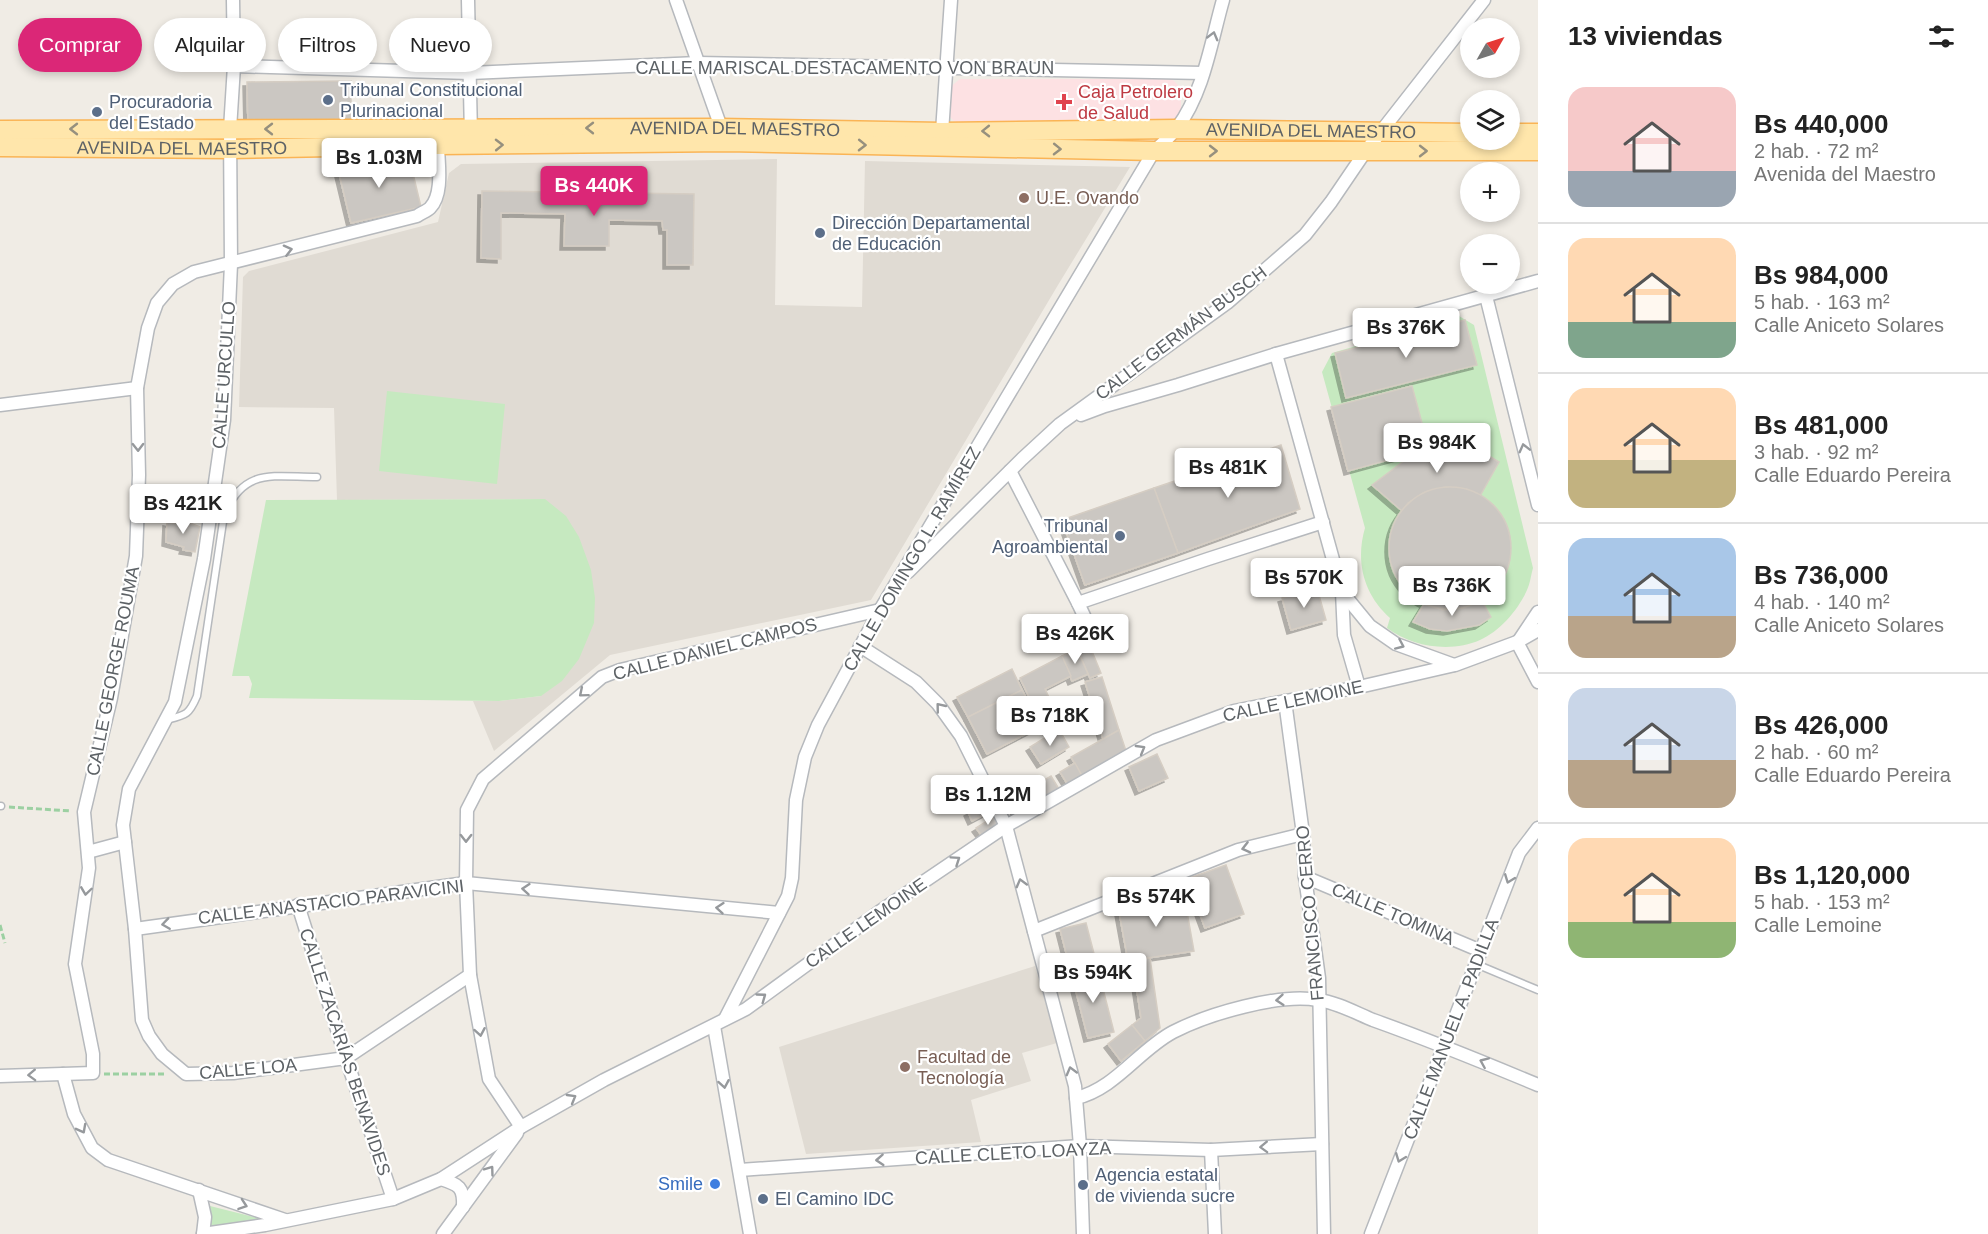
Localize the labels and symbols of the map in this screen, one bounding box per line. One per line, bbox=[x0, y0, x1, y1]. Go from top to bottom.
north arrow bbox=[1460, 18, 1520, 78]
one-way arrow bbox=[1206, 32, 1218, 42]
street label: CALLE MARISCAL DESTACAMENTO VON BRAUN bbox=[636, 58, 1054, 78]
place label: Tribunal Constitucional Plurinacional bbox=[340, 80, 522, 121]
place label: Caja Petrolero de Salud bbox=[1078, 82, 1193, 123]
place label: Procuradoria del Estado bbox=[109, 92, 213, 133]
marker: Tribunal Constitucional Plurinacional bbox=[321, 93, 335, 107]
marker: Caja Petrolero de Salud bbox=[1055, 93, 1073, 111]
marker: Procuradoria del Estado bbox=[90, 105, 104, 119]
street label: AVENIDA DEL MAESTRO bbox=[630, 118, 840, 140]
street label: AVENIDA DEL MAESTRO bbox=[1206, 119, 1416, 142]
one-way arrow bbox=[585, 122, 594, 134]
one-way arrow bbox=[69, 123, 78, 135]
one-way arrow bbox=[264, 123, 273, 135]
one-way arrow bbox=[982, 125, 991, 137]
street label: AVENIDA DEL MAESTRO bbox=[77, 138, 287, 159]
pin: Bs 1.03M bbox=[317, 138, 441, 189]
one-way arrow bbox=[858, 138, 867, 151]
one-way arrow bbox=[495, 139, 504, 151]
one-way arrow bbox=[1053, 143, 1062, 155]
one-way arrow bbox=[1208, 145, 1217, 157]
one-way arrow bbox=[1419, 145, 1428, 157]
pin: Bs 440K bbox=[539, 166, 649, 217]
place label: U.E. Ovando bbox=[1036, 188, 1139, 208]
marker: U.E. Ovando bbox=[1017, 191, 1031, 205]
place label: Dirección Departamental de Educación bbox=[832, 213, 1030, 254]
marker: Dirección Departamental de Educación bbox=[813, 226, 827, 240]
one-way arrow bbox=[283, 244, 293, 257]
street label: CALLE GERMÁN BUSCH bbox=[1091, 262, 1271, 404]
street label: CALLE URCULLO bbox=[209, 300, 239, 450]
pin: Bs 376K bbox=[1351, 308, 1461, 359]
pin: Bs 984K bbox=[1382, 423, 1492, 474]
one-way arrow bbox=[132, 442, 145, 451]
street label: CALLE DOMINGO L. RAMÍREZ bbox=[839, 443, 985, 675]
one-way arrow bbox=[1518, 443, 1531, 453]
pin: Bs 481K bbox=[1173, 448, 1283, 499]
pin: Bs 421K bbox=[128, 484, 238, 535]
place label: Tribunal Agroambiental bbox=[992, 516, 1108, 557]
marker: Tribunal Agroambiental bbox=[1113, 529, 1127, 543]
pin: Bs 570K bbox=[1249, 558, 1359, 609]
street label: CALLE GEORGE ROUMA bbox=[83, 565, 143, 777]
pin: Bs 736K bbox=[1397, 566, 1507, 617]
street label: CALLE DANIEL CAMPOS bbox=[611, 614, 819, 684]
pin: Bs 426K bbox=[1020, 614, 1130, 665]
one-way arrow bbox=[1394, 637, 1405, 649]
street label: CALLE LEMOINE bbox=[1221, 676, 1365, 726]
one-way arrow bbox=[579, 686, 590, 697]
pin: Bs 718K bbox=[995, 696, 1105, 747]
one-way arrow bbox=[936, 703, 947, 714]
one-way arrow bbox=[1135, 745, 1145, 756]
pin: Bs 1.12M bbox=[926, 775, 1050, 826]
street label: FRANCISCO CERRO bbox=[1292, 824, 1328, 1002]
one-way arrow bbox=[460, 833, 472, 842]
one-way arrow bbox=[1241, 841, 1252, 853]
one-way arrow bbox=[949, 856, 960, 867]
one-way arrow bbox=[1504, 872, 1516, 883]
street label: CALLE LEMOINE bbox=[802, 874, 930, 972]
street label: CALLE ANASTACIO PARAVICINI bbox=[197, 876, 465, 928]
pin: Bs 574K bbox=[1101, 877, 1211, 928]
one-way arrow bbox=[1016, 878, 1029, 888]
street label: CALLE TOMINA bbox=[1329, 879, 1457, 949]
one-way arrow bbox=[522, 883, 531, 896]
one-way arrow bbox=[80, 886, 92, 895]
one-way arrow bbox=[716, 902, 725, 915]
street label: CALLE MANUEL A. PADILLA bbox=[1400, 916, 1502, 1142]
one-way arrow bbox=[162, 918, 171, 930]
street label: CALLE ZACARÍAS BENAVIDES bbox=[296, 926, 394, 1178]
pin: Bs 594K bbox=[1038, 953, 1148, 1004]
one-way arrow bbox=[756, 993, 767, 1004]
one-way arrow bbox=[1275, 993, 1284, 1006]
one-way arrow bbox=[473, 1026, 486, 1036]
place label: Facultad de Tecnología bbox=[917, 1047, 1011, 1088]
street label: CALLE LOA bbox=[198, 1055, 298, 1083]
one-way arrow bbox=[1480, 1058, 1491, 1070]
marker: Facultad de Tecnología bbox=[898, 1060, 912, 1074]
one-way arrow bbox=[1066, 1066, 1079, 1076]
one-way arrow bbox=[27, 1068, 36, 1081]
one-way arrow bbox=[718, 1079, 730, 1088]
one-way arrow bbox=[566, 1094, 576, 1105]
one-way arrow bbox=[75, 1123, 86, 1134]
street label: CALLE CLETO LOAYZA bbox=[914, 1138, 1112, 1168]
one-way arrow bbox=[1259, 1141, 1268, 1154]
one-way arrow bbox=[1395, 1152, 1407, 1163]
one-way arrow bbox=[876, 1153, 885, 1166]
place label: Agencia estatal de vivienda sucre bbox=[1095, 1165, 1235, 1206]
one-way arrow bbox=[483, 1166, 494, 1177]
place label: Smile bbox=[658, 1174, 703, 1194]
marker: Smile bbox=[708, 1177, 722, 1191]
marker: Agencia estatal de vivienda sucre bbox=[1076, 1178, 1090, 1192]
place label: El Camino IDC bbox=[775, 1189, 894, 1209]
marker: El Camino IDC bbox=[756, 1192, 770, 1206]
one-way arrow bbox=[237, 1198, 248, 1211]

